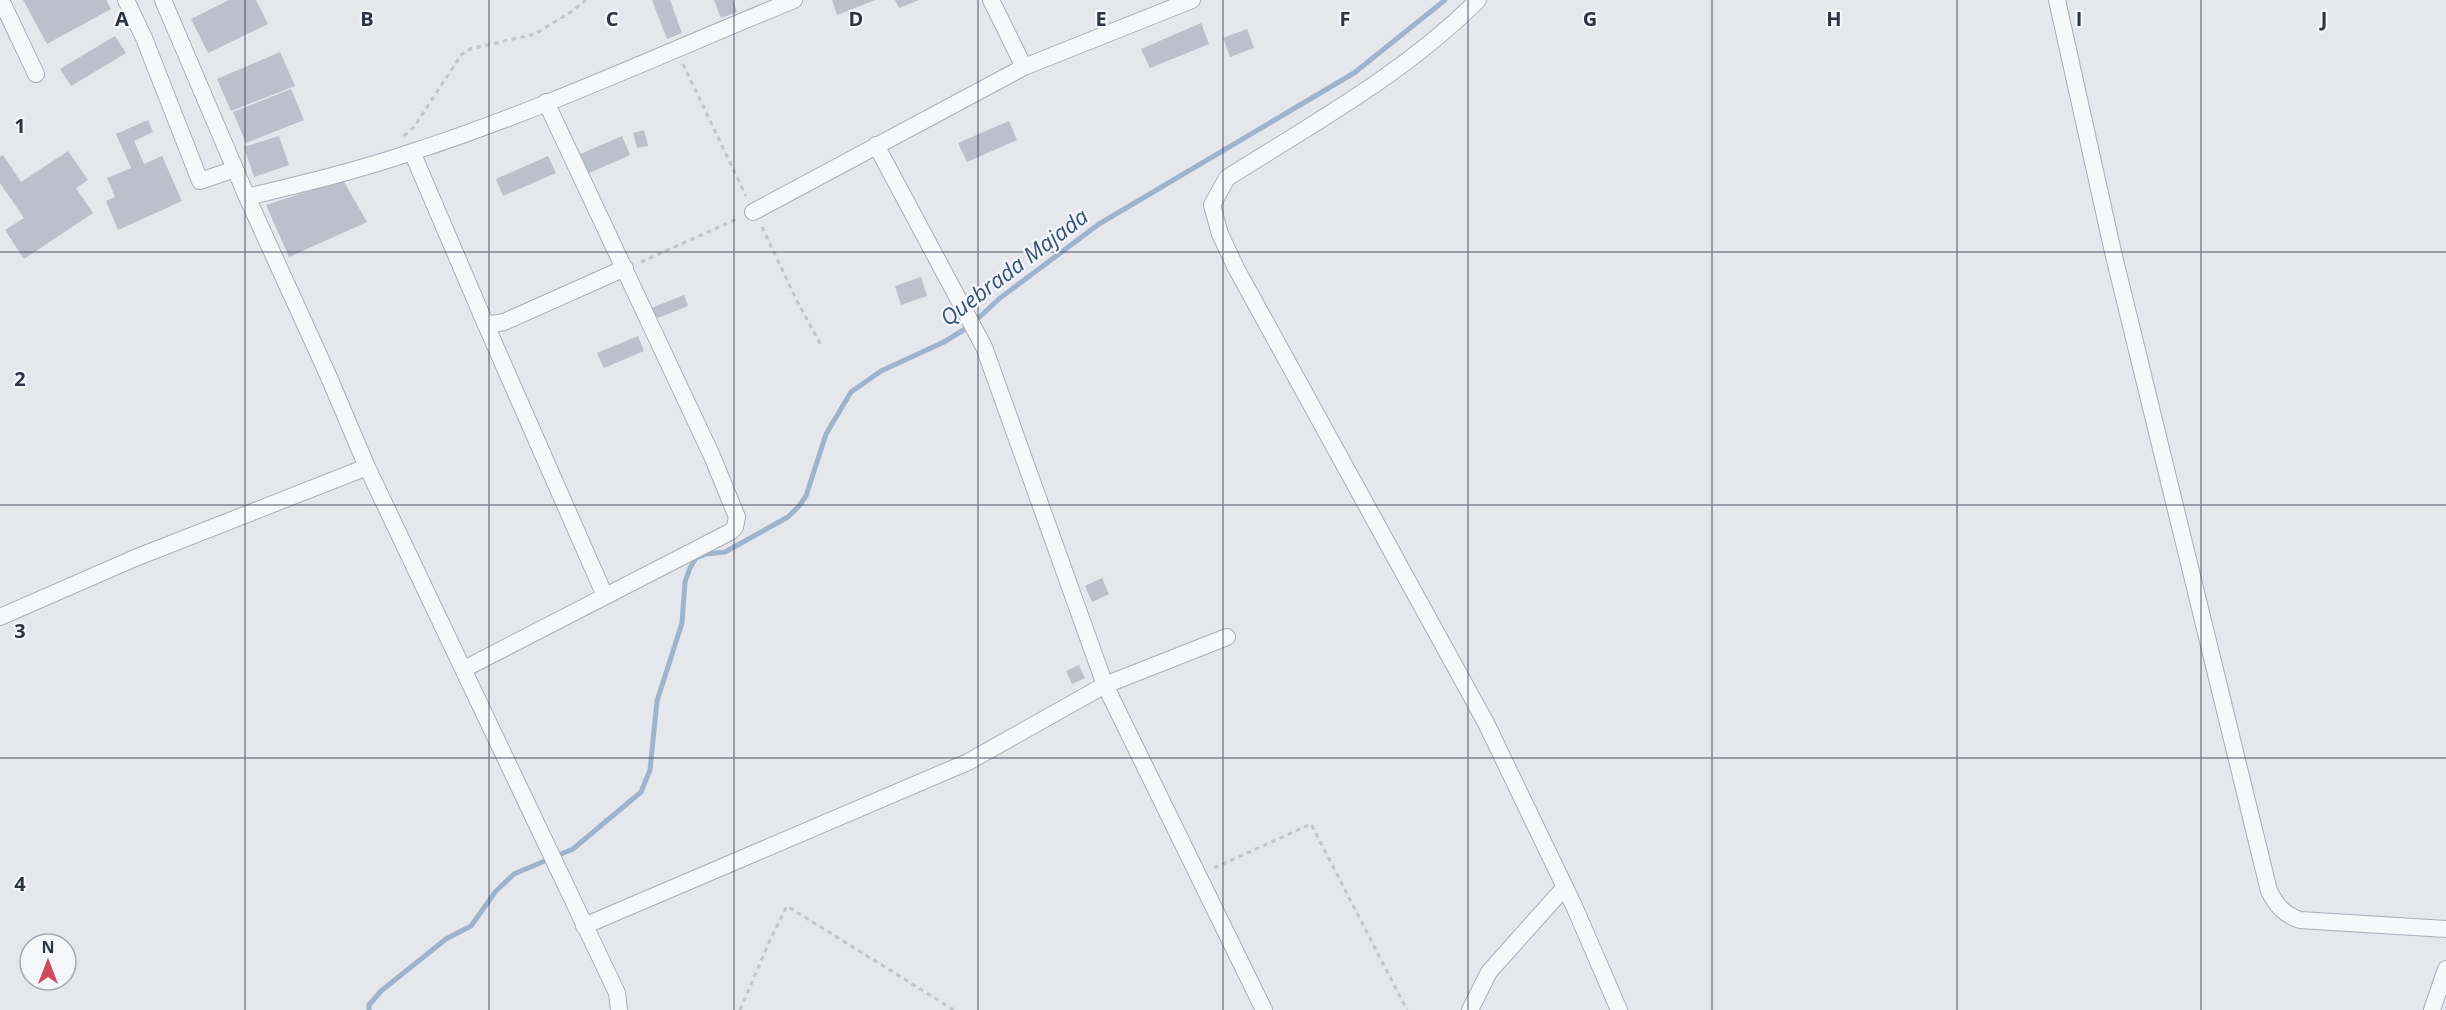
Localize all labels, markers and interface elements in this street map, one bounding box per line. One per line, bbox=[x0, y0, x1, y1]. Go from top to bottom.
text: A bbox=[115, 5, 129, 32]
text: B bbox=[360, 5, 374, 32]
text: C bbox=[606, 5, 619, 32]
text: D bbox=[849, 5, 863, 32]
text: E bbox=[1095, 5, 1107, 32]
text: F bbox=[1340, 5, 1350, 32]
text: G bbox=[1583, 5, 1597, 32]
text: H bbox=[1826, 5, 1842, 32]
text: I bbox=[2076, 5, 2082, 32]
text: J bbox=[2319, 5, 2327, 32]
text: 1 bbox=[14, 112, 26, 139]
water label: Quebrada Majada bbox=[933, 201, 1094, 332]
text: 2 bbox=[14, 365, 26, 392]
text: 3 bbox=[14, 617, 26, 644]
text: 4 bbox=[14, 870, 26, 897]
north arrow bbox=[18, 932, 78, 992]
text: N bbox=[41, 936, 55, 958]

